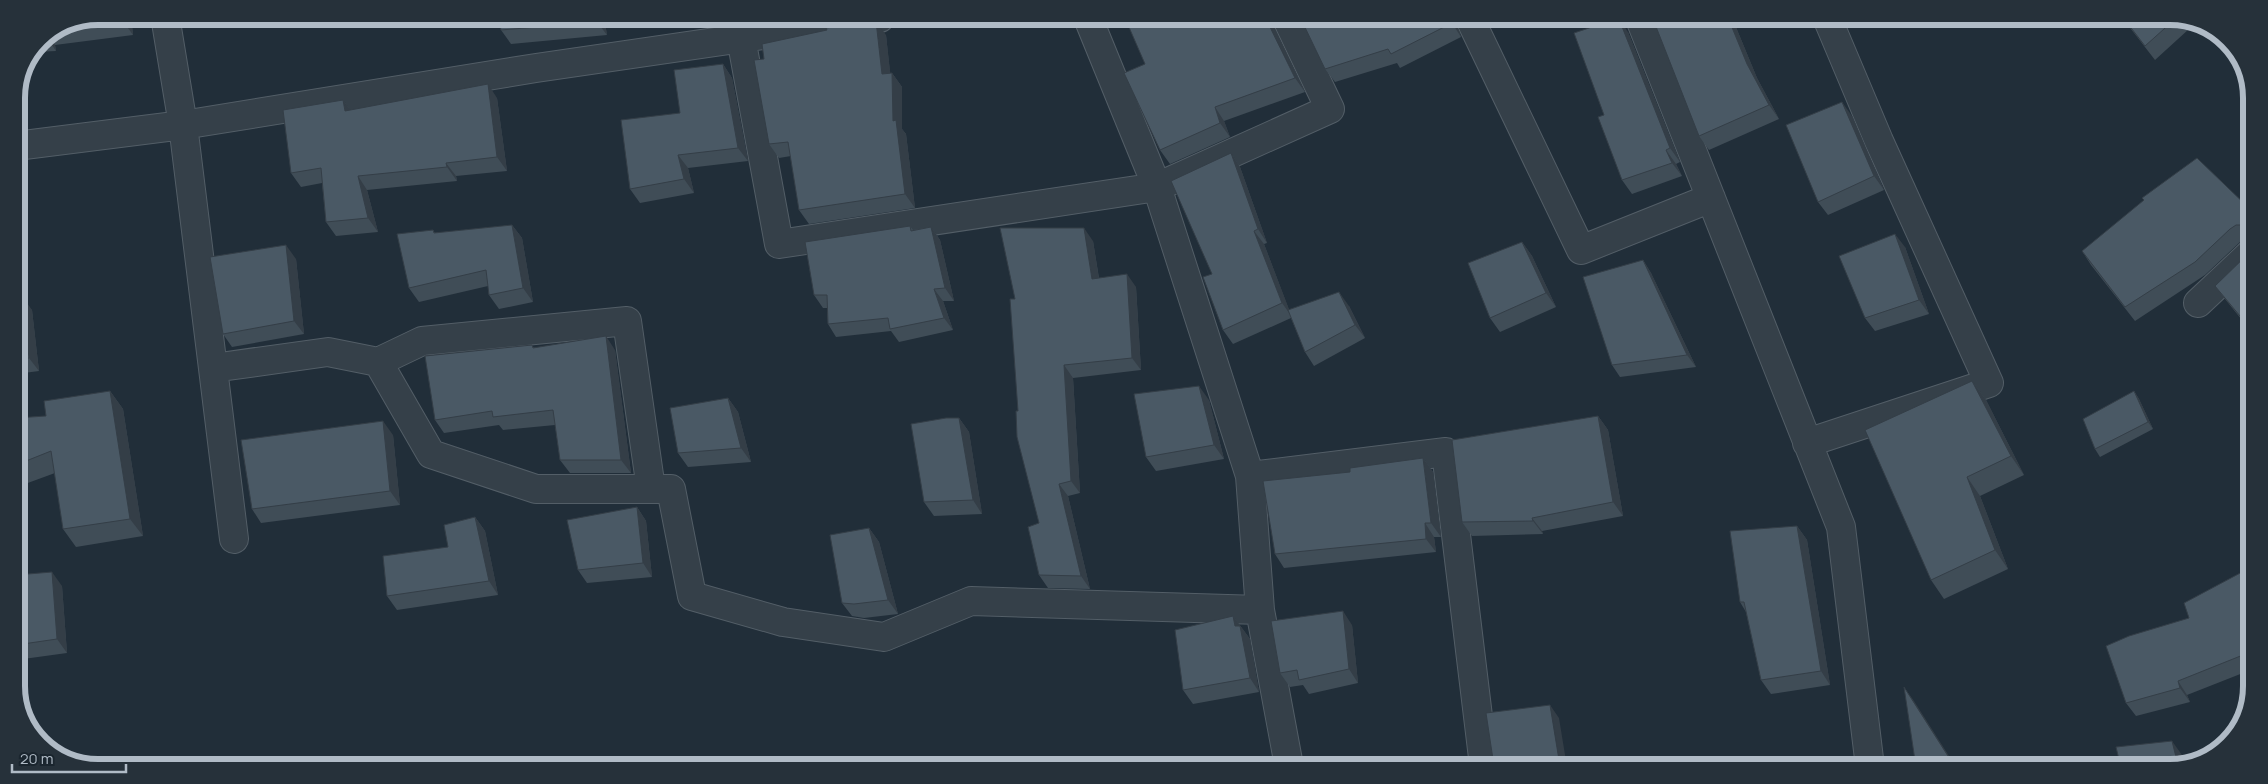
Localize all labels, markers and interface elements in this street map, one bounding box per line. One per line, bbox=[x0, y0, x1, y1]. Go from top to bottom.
scale bar bbox=[12, 742, 126, 774]
text: 20 m bbox=[20, 748, 53, 769]

